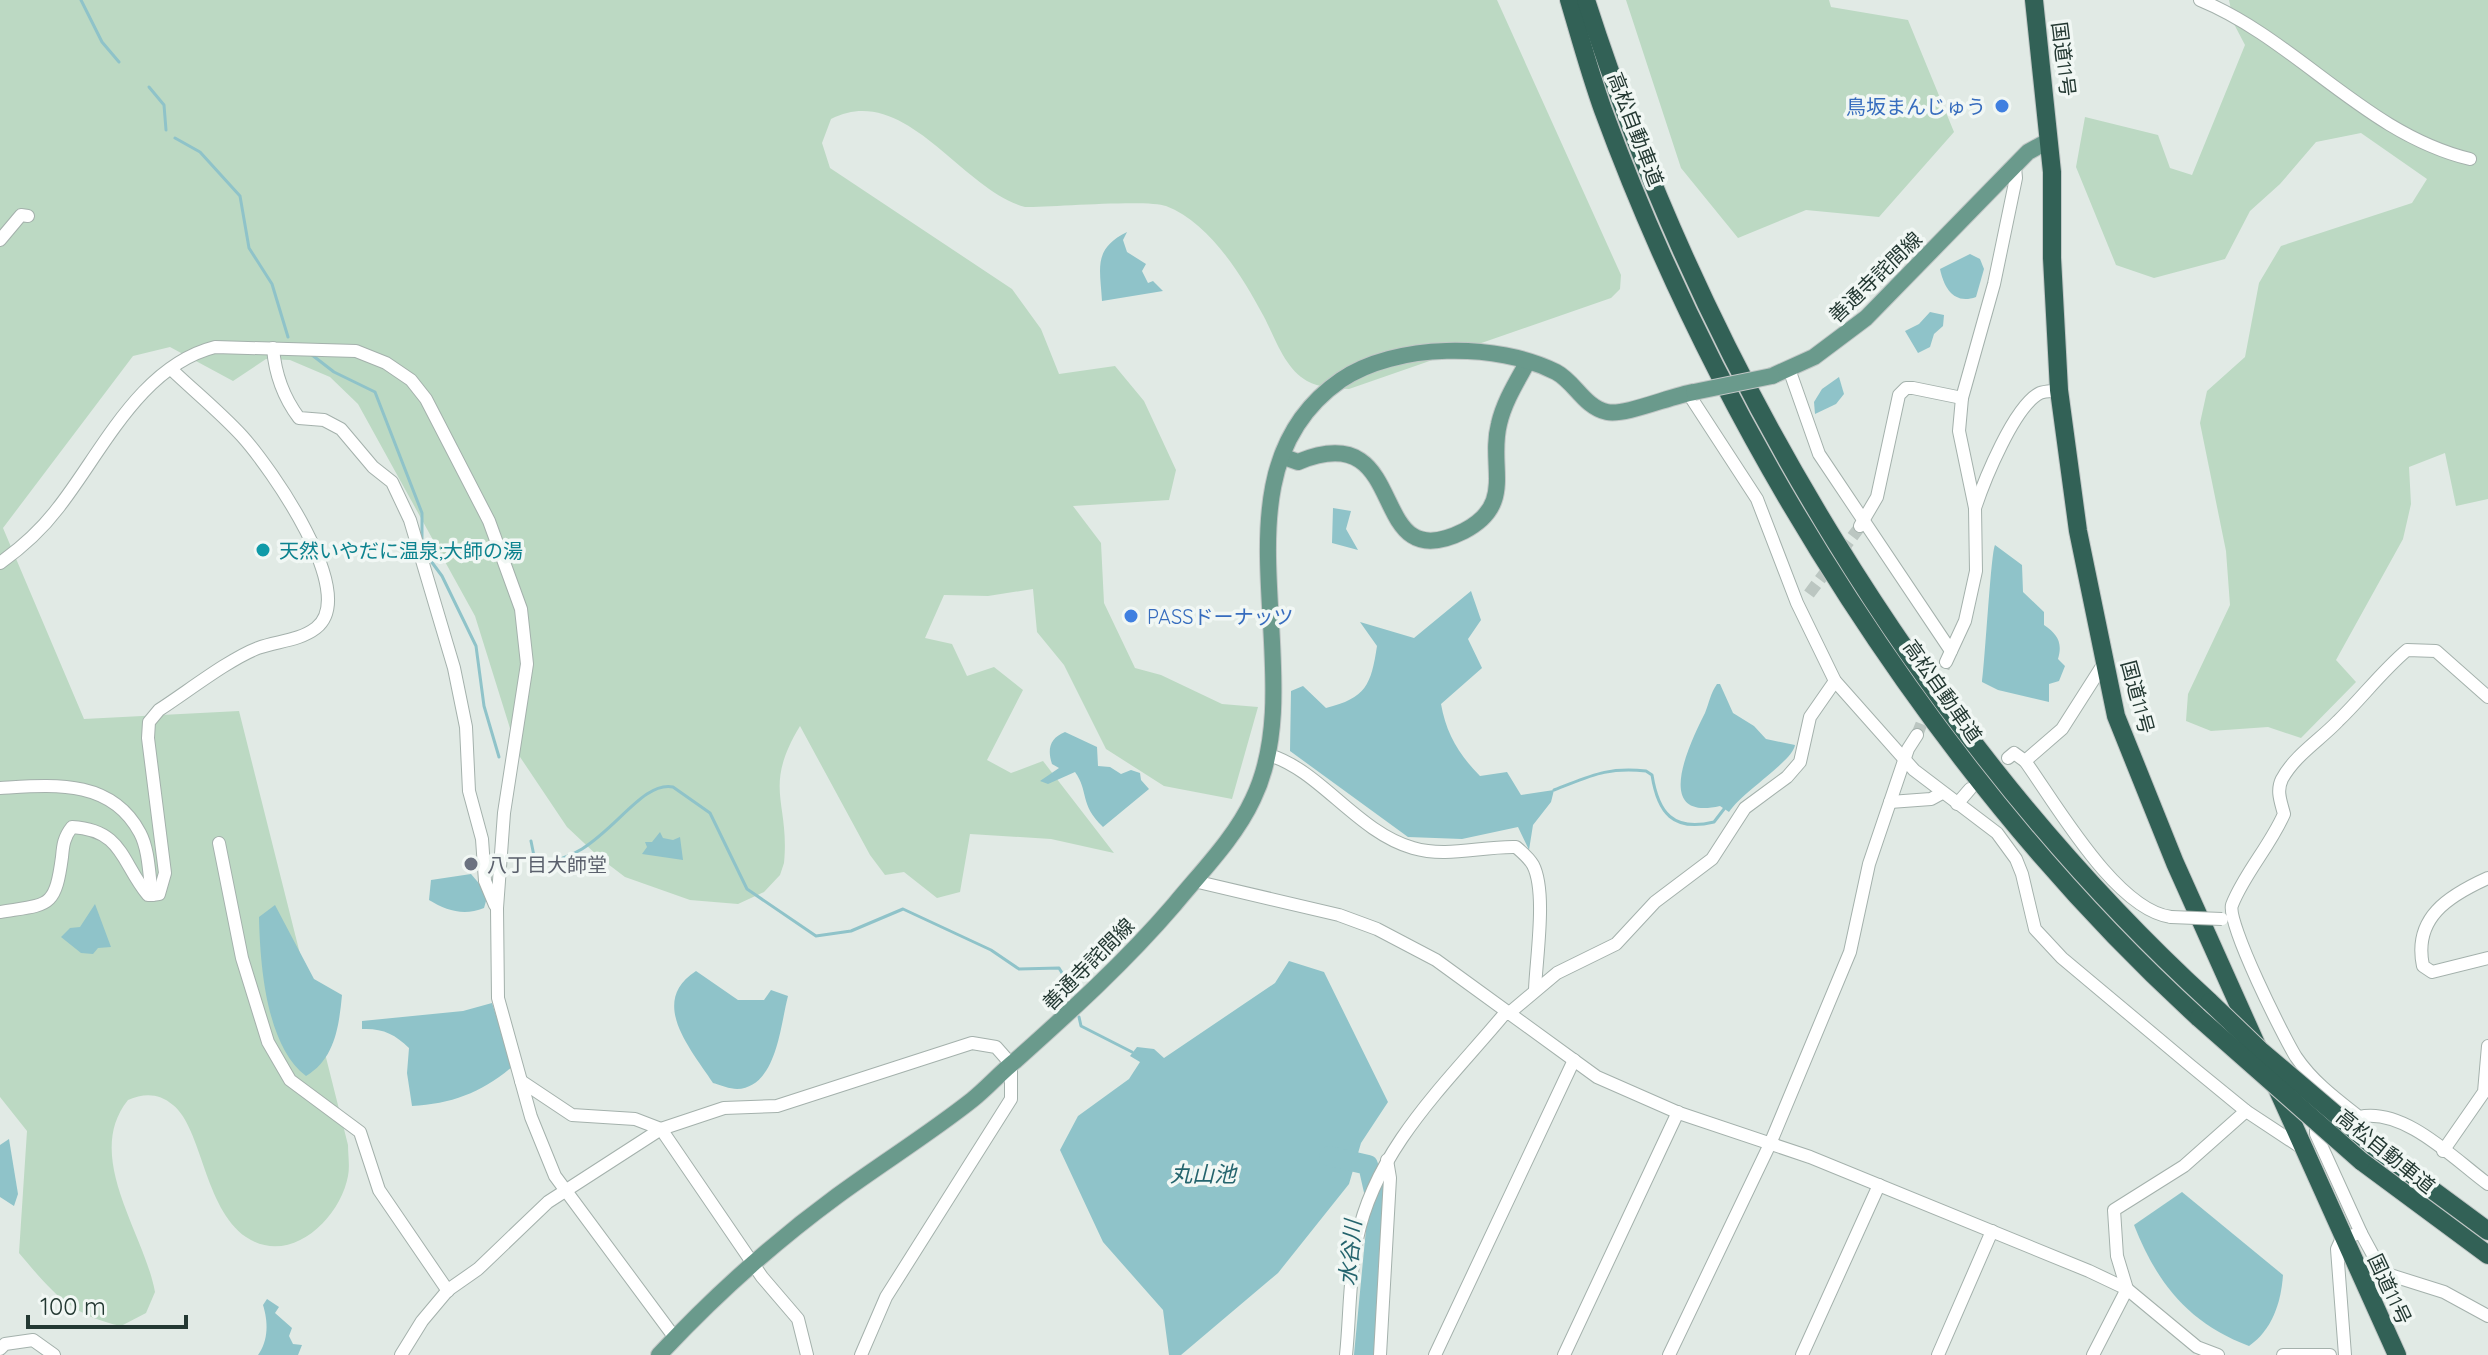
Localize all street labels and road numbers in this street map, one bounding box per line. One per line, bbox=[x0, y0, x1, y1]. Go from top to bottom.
street label: 国道11号 bbox=[2047, 20, 2081, 98]
street label: 高松自動車道 bbox=[1603, 69, 1669, 189]
street label: 善通寺詫間線 bbox=[1823, 226, 1927, 328]
street label: 高松自動車道 bbox=[1898, 635, 1988, 747]
street label: 国道11号 bbox=[2116, 658, 2160, 736]
street label: 善通寺詫間線 bbox=[1037, 913, 1139, 1015]
street label: 高松自動車道 bbox=[2332, 1104, 2440, 1198]
street label: 国道11号 bbox=[2363, 1250, 2417, 1328]

